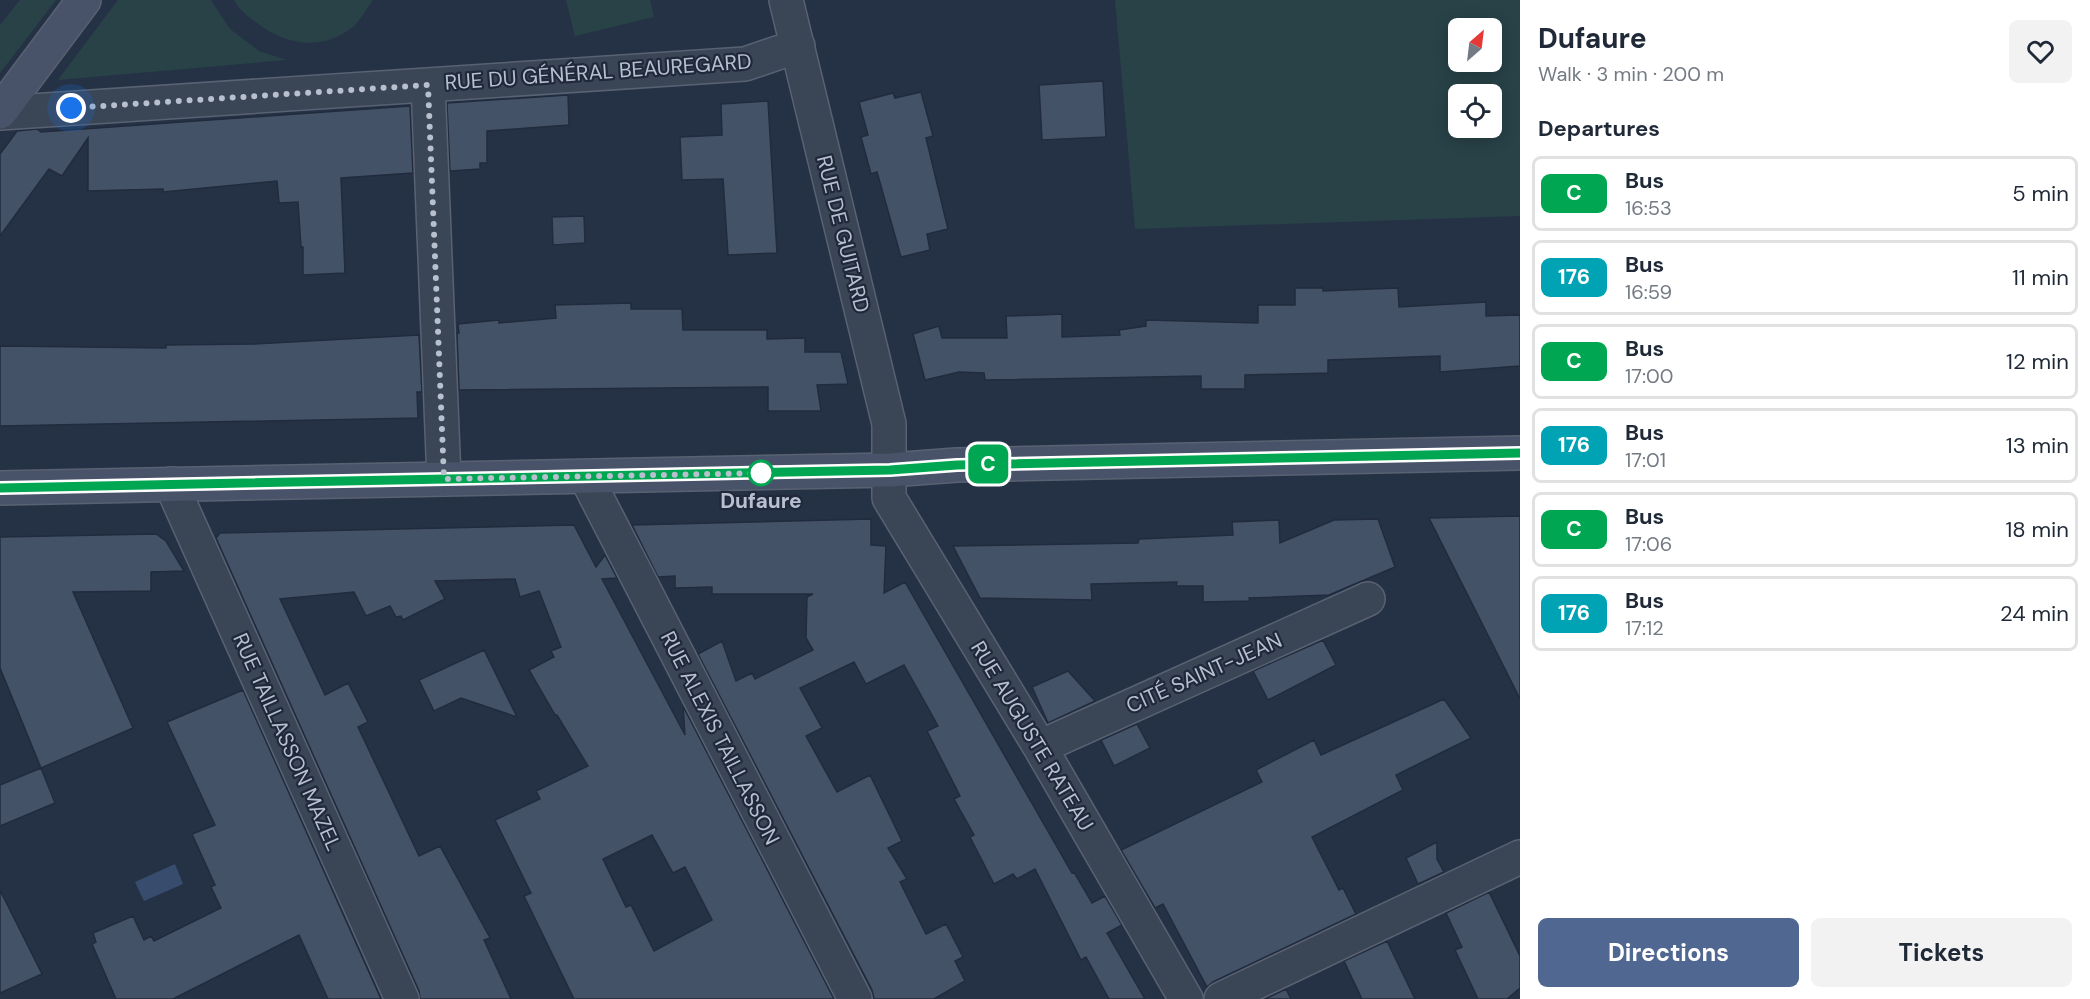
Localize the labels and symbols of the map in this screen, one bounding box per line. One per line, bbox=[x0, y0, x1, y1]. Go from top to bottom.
north arrow bbox=[1448, 18, 1502, 72]
street label: RUE DU GÉNÉRAL BEAUREGARD bbox=[444, 47, 752, 97]
your location bbox=[56, 93, 86, 123]
street label: RUE DE GUITARD bbox=[810, 152, 876, 316]
line badge: C bbox=[968, 444, 1008, 484]
marker: Dufaure bbox=[748, 460, 774, 486]
place label: Dufaure bbox=[720, 487, 802, 515]
street label: RUE ALEXIS TAILLASSON bbox=[654, 626, 786, 850]
street label: CITÉ SAINT-JEAN bbox=[1122, 626, 1286, 720]
street label: RUE TAILLASSON MAZEL bbox=[226, 629, 348, 855]
street label: RUE AUGUSTE RATEAU bbox=[964, 636, 1100, 836]

